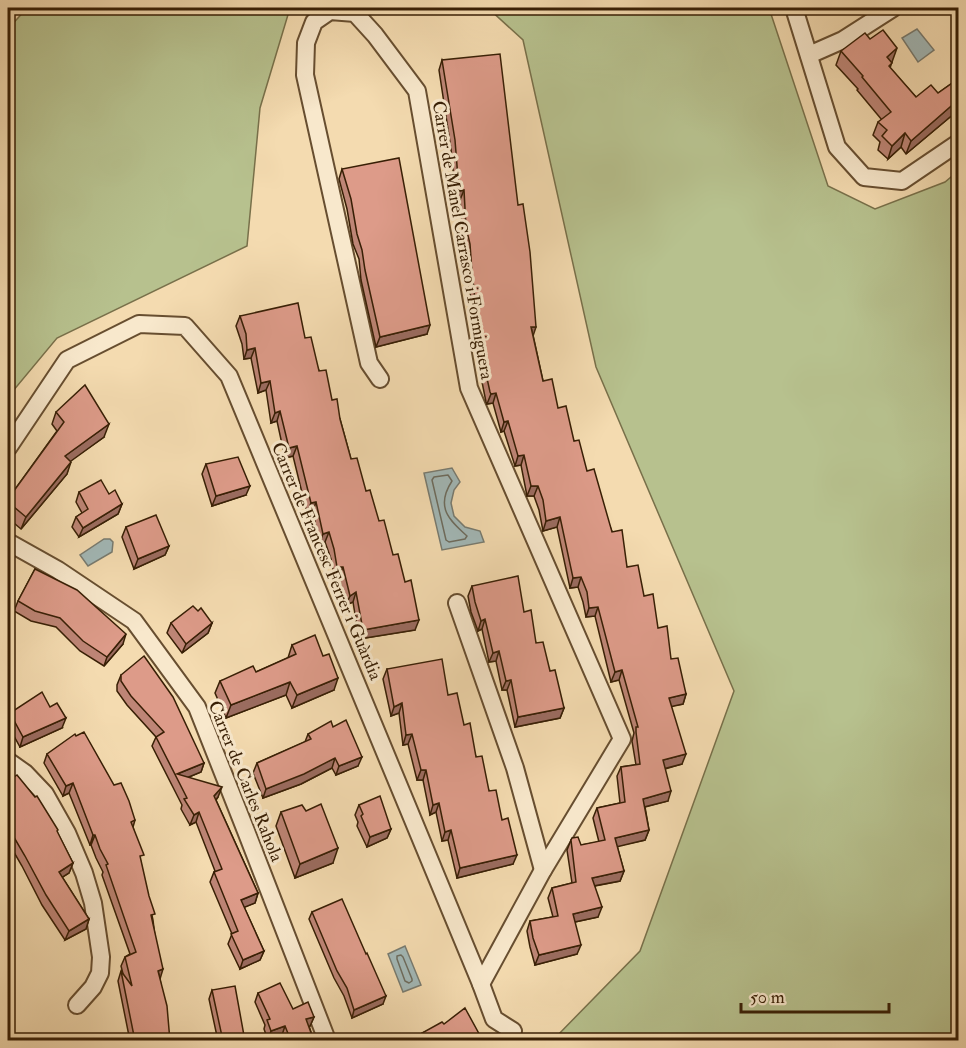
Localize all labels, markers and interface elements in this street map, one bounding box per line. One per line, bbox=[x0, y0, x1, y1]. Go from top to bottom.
street label: Carrer de Manel Carrasco i Formiguera bbox=[427, 99, 498, 382]
street label: Carrer de Francesc Ferrer i Guàrdia bbox=[266, 439, 387, 684]
street label: Carrer de Carles Rahola bbox=[203, 697, 289, 866]
scale bar bbox=[741, 976, 890, 1014]
text: 50 m bbox=[750, 986, 785, 1009]

